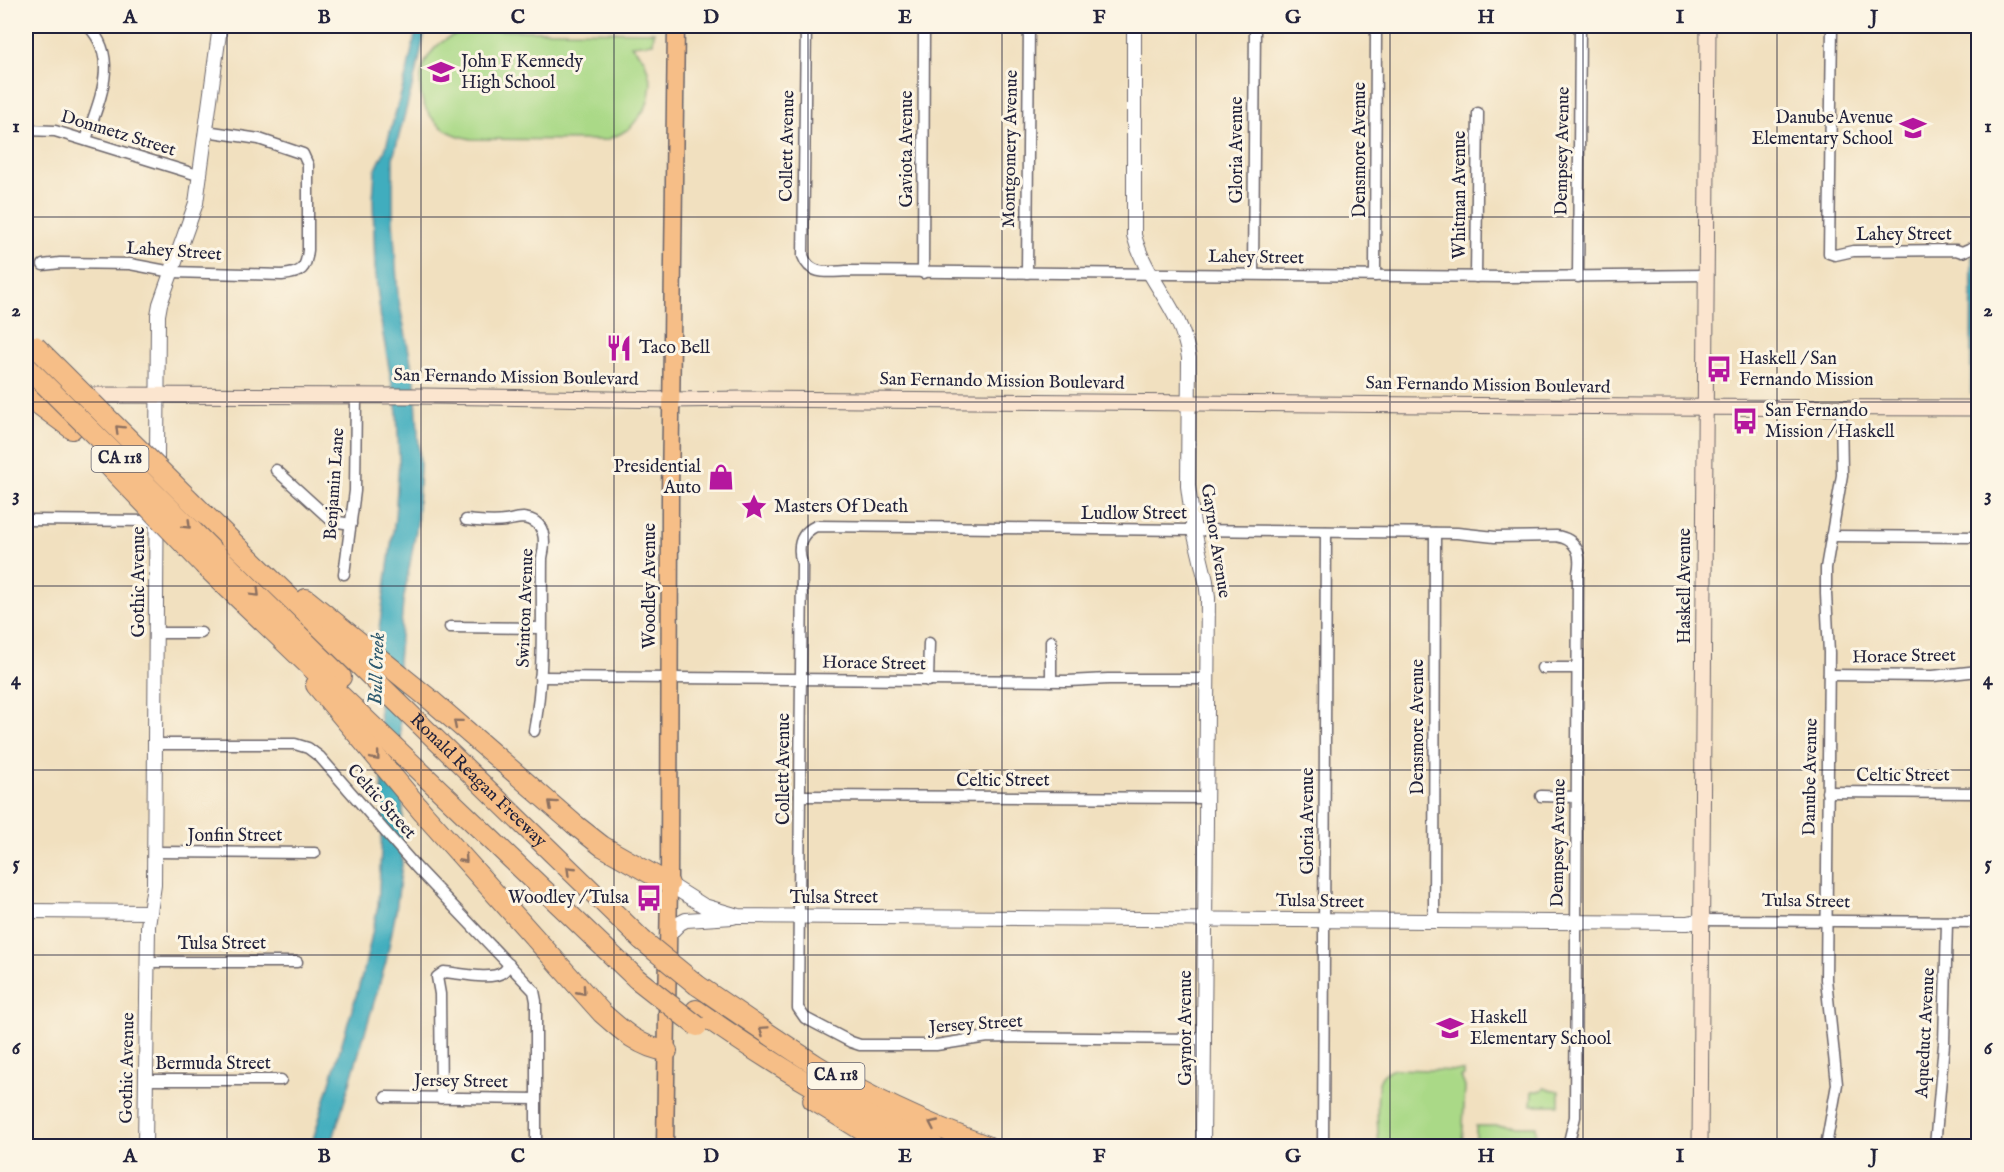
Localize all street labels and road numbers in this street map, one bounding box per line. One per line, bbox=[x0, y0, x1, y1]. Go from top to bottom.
street label: Montgomery Avenue bbox=[998, 70, 1024, 228]
street label: Densmore Avenue bbox=[1349, 82, 1372, 218]
street label: Dempsey Avenue bbox=[1550, 86, 1576, 216]
street label: Collett Avenue bbox=[776, 90, 800, 202]
street label: Gaviota Avenue bbox=[896, 90, 919, 208]
street label: Gloria Avenue bbox=[1226, 97, 1249, 203]
street label: Donmetz Street bbox=[58, 106, 178, 162]
street label: Whitman Avenue bbox=[1449, 131, 1472, 259]
street label: Lahey Street bbox=[1856, 224, 1952, 247]
street label: Lahey Street bbox=[125, 237, 223, 267]
street label: Lahey Street bbox=[1208, 246, 1304, 270]
street label: San Fernando Mission Boulevard bbox=[393, 364, 639, 392]
street label: San Fernando Mission Boulevard bbox=[879, 368, 1125, 396]
street label: San Fernando Mission Boulevard bbox=[1365, 372, 1611, 400]
street label: Benjamin Lane bbox=[320, 427, 350, 541]
road number: CA 118 bbox=[92, 446, 148, 472]
street label: Gaynor Avenue bbox=[1195, 482, 1235, 600]
street label: Ludlow Street bbox=[1081, 503, 1187, 526]
street label: Woodley Avenue bbox=[639, 523, 662, 649]
street label: Gothic Avenue bbox=[128, 526, 151, 638]
street label: Haskell Avenue bbox=[1674, 528, 1697, 644]
street label: Swinton Avenue bbox=[512, 548, 540, 668]
street label: Horace Street bbox=[1852, 645, 1956, 669]
street label: Horace Street bbox=[822, 652, 926, 676]
street label: Densmore Avenue bbox=[1407, 659, 1430, 795]
street label: Ronald Reagan Freeway bbox=[405, 709, 552, 853]
street label: Collett Avenue bbox=[773, 713, 796, 825]
street label: Danube Avenue bbox=[1798, 718, 1824, 836]
street label: Celtic Street bbox=[341, 760, 421, 844]
street label: Celtic Street bbox=[1856, 765, 1950, 788]
street label: Gloria Avenue bbox=[1297, 768, 1320, 874]
street label: Celtic Street bbox=[956, 770, 1050, 793]
street label: Dempsey Avenue bbox=[1546, 778, 1572, 908]
street label: Jonfin Street bbox=[186, 825, 282, 848]
street label: Tulsa Street bbox=[790, 887, 878, 910]
street label: Tulsa Street bbox=[1276, 890, 1364, 914]
street label: Tulsa Street bbox=[1762, 890, 1850, 914]
street label: Tulsa Street bbox=[178, 933, 266, 956]
street label: Aqueduct Avenue bbox=[1911, 967, 1941, 1100]
street label: Gaynor Avenue bbox=[1175, 970, 1198, 1086]
street label: Jersey Street bbox=[926, 1010, 1024, 1040]
street label: Gothic Avenue bbox=[116, 1012, 140, 1124]
street label: Bermuda Street bbox=[155, 1053, 271, 1076]
road number: CA 118 bbox=[808, 1063, 864, 1089]
street label: Jersey Street bbox=[412, 1070, 508, 1094]

